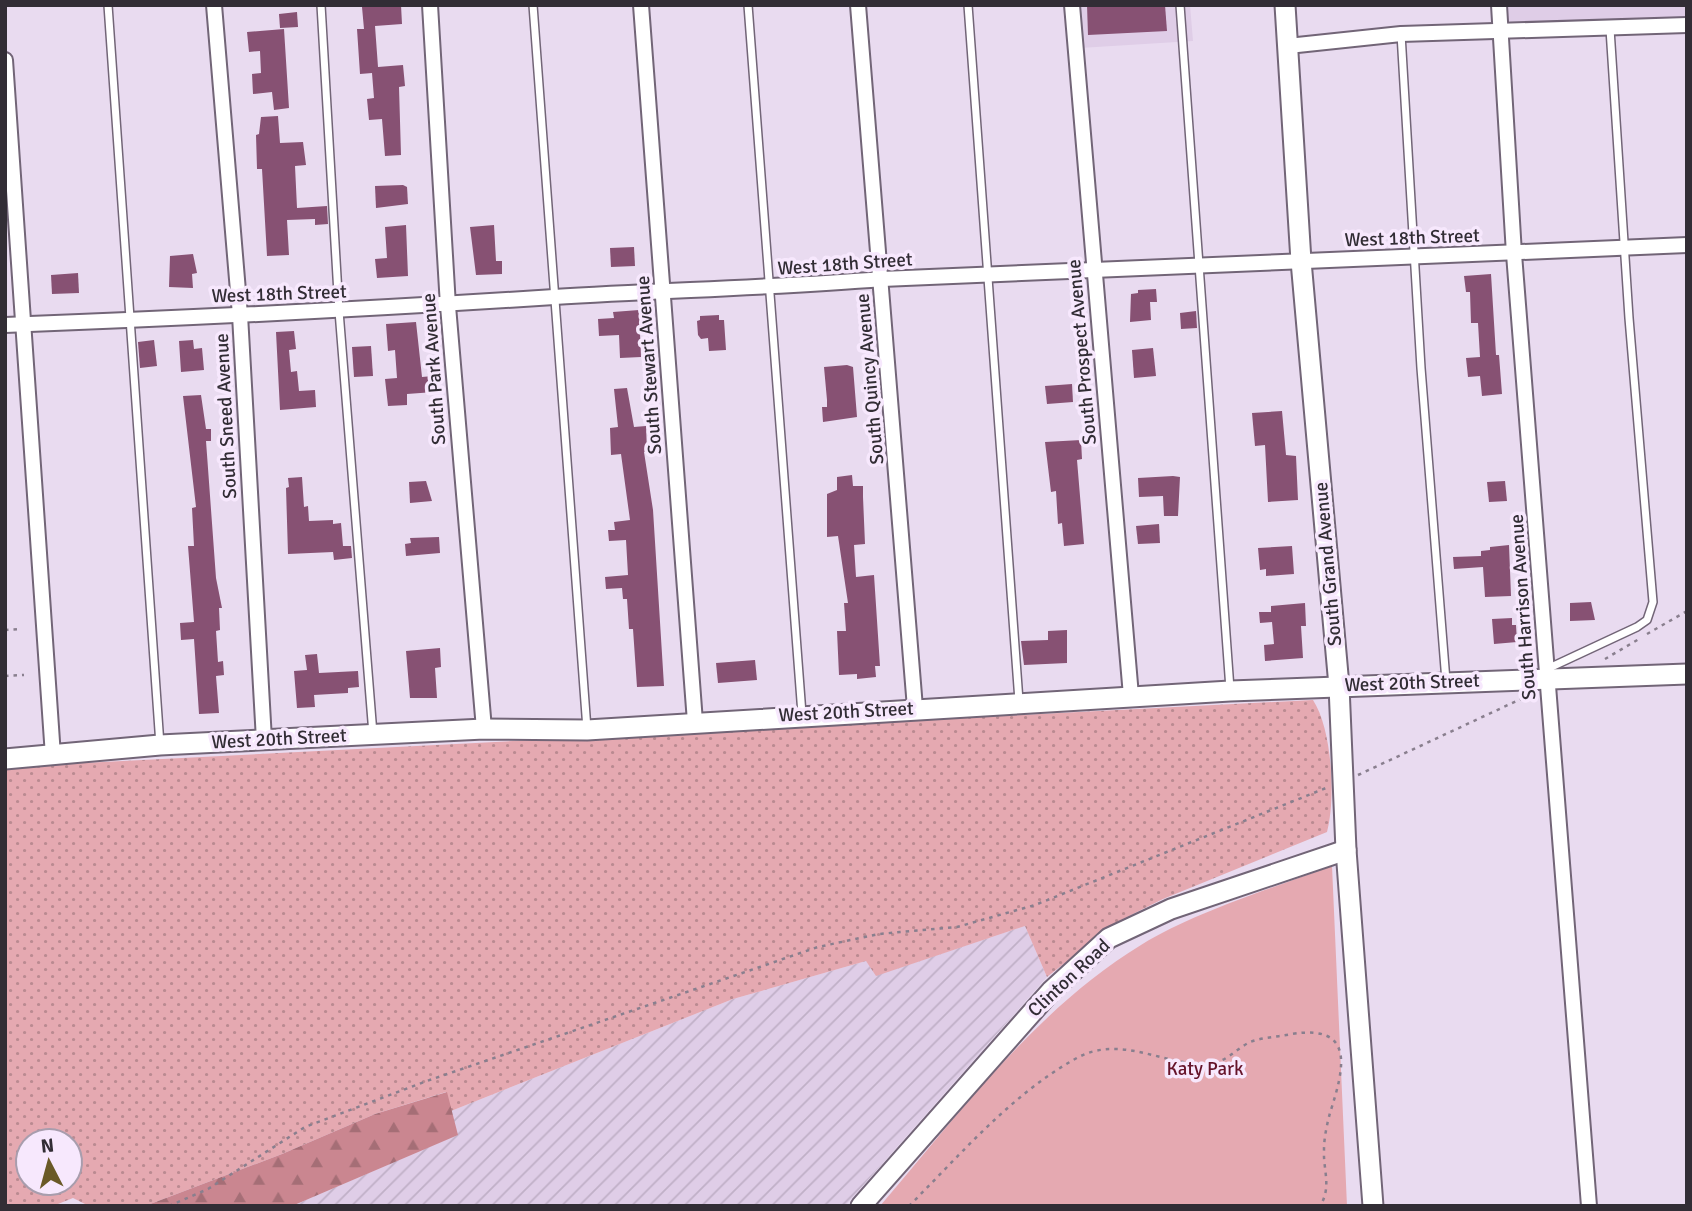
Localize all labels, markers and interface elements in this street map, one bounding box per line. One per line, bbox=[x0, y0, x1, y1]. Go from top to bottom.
street label: West 18th Street bbox=[1344, 224, 1480, 252]
street label: West 18th Street bbox=[777, 247, 914, 281]
street label: South Prospect Avenue bbox=[1062, 258, 1102, 446]
street label: South Stewart Avenue bbox=[631, 275, 667, 455]
street label: West 18th Street bbox=[211, 280, 347, 308]
street label: South Park Avenue bbox=[417, 292, 451, 446]
street label: South Quincy Avenue bbox=[851, 292, 889, 466]
street label: South Sneed Avenue bbox=[210, 333, 242, 499]
street label: South Grand Avenue bbox=[1309, 481, 1347, 647]
street label: South Harrison Avenue bbox=[1505, 513, 1541, 701]
street label: West 20th Street bbox=[1344, 669, 1480, 697]
street label: West 20th Street bbox=[778, 696, 915, 728]
street label: West 20th Street bbox=[211, 723, 348, 755]
street label: Clinton Road bbox=[1023, 934, 1115, 1022]
park label: Katy Park bbox=[1166, 1057, 1244, 1081]
north arrow bbox=[14, 1127, 84, 1197]
text: N bbox=[40, 1133, 55, 1159]

